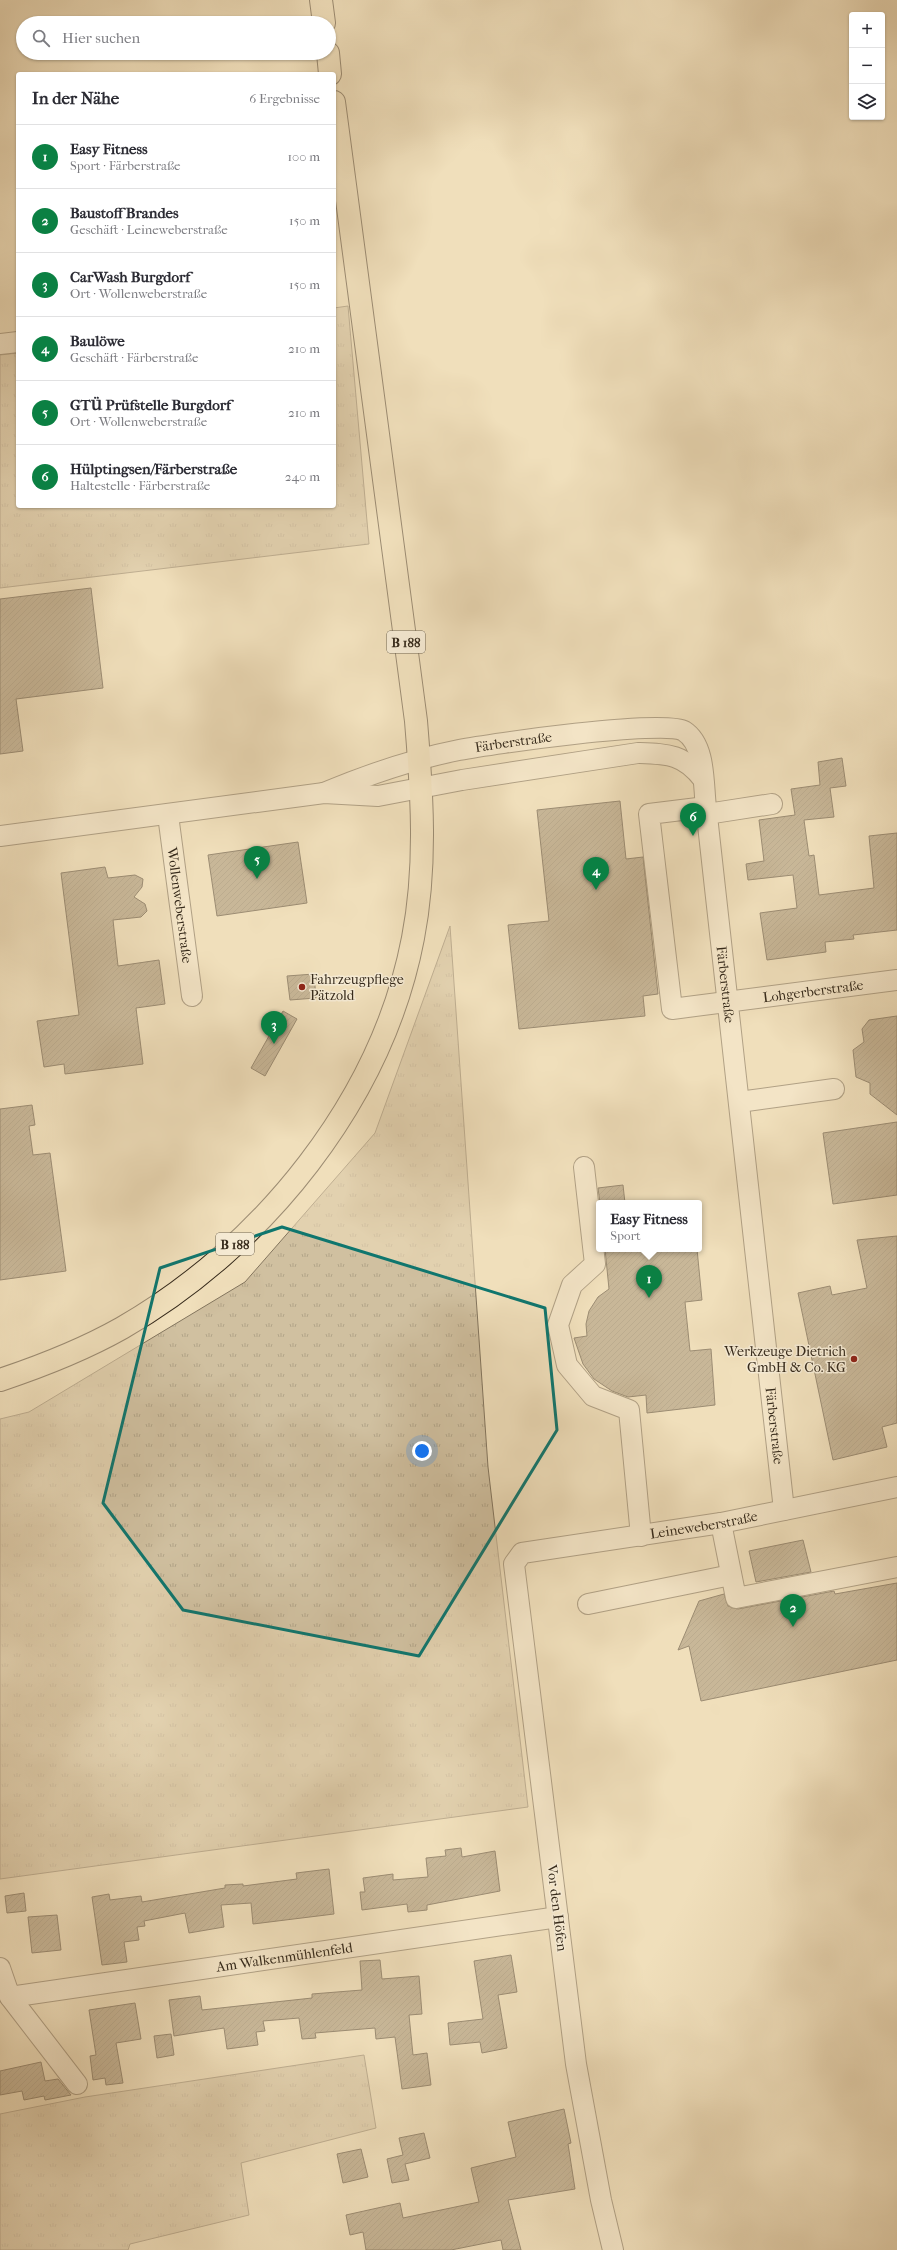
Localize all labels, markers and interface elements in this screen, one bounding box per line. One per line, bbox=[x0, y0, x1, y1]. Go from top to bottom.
map controls bbox=[849, 12, 885, 120]
button: + bbox=[849, 12, 885, 48]
search box bbox=[16, 16, 336, 60]
icon: search bbox=[30, 27, 52, 49]
text: Hier suchen bbox=[62, 29, 140, 47]
button: − bbox=[849, 48, 885, 84]
button: layers bbox=[849, 84, 885, 120]
text: In der Nähe bbox=[32, 88, 119, 108]
text: 6 Ergebnisse bbox=[249, 91, 320, 106]
text: Easy Fitness bbox=[70, 140, 148, 158]
text: 1 bbox=[43, 149, 47, 164]
text: 100 m bbox=[287, 149, 320, 164]
text: Sport · Färberstraße bbox=[70, 158, 181, 173]
text: Baustoff Brandes bbox=[70, 204, 179, 222]
text: 2 bbox=[42, 213, 48, 228]
text: 150 m bbox=[289, 213, 320, 228]
text: Geschäft · Leineweberstraße bbox=[70, 222, 228, 237]
text: CarWash Burgdorf bbox=[70, 268, 190, 286]
text: 3 bbox=[42, 277, 48, 292]
text: 150 m bbox=[289, 277, 320, 292]
text: Ort · Wollenweberstraße bbox=[70, 286, 207, 301]
text: Baulöwe bbox=[70, 332, 125, 350]
text: 4 bbox=[41, 341, 49, 356]
text: 210 m bbox=[288, 341, 320, 356]
text: Geschäft · Färberstraße bbox=[70, 350, 198, 365]
text: GTÜ Prüfstelle Burgdorf bbox=[70, 396, 231, 414]
text: 5 bbox=[42, 405, 48, 420]
text: 210 m bbox=[288, 405, 320, 420]
text: Ort · Wollenweberstraße bbox=[70, 414, 207, 429]
text: Hülptingsen/Färberstraße bbox=[70, 460, 237, 478]
text: 6 bbox=[41, 469, 49, 484]
text: 240 m bbox=[285, 469, 320, 484]
text: Haltestelle · Färberstraße bbox=[70, 478, 210, 493]
road number: B 188 bbox=[387, 631, 425, 653]
street label: Färberstraße bbox=[474, 728, 553, 756]
pin: 6 bbox=[680, 803, 706, 836]
street label: Wollenweberstraße bbox=[164, 845, 196, 964]
pin: 5 bbox=[244, 846, 270, 879]
pin: 4 bbox=[583, 857, 609, 890]
street label: Färberstraße bbox=[713, 945, 738, 1024]
place label: Fahrzeugpflege Pätzold bbox=[310, 971, 404, 1004]
street label: Lohgerberstraße bbox=[762, 976, 864, 1006]
marker: Fahrzeugpflege Pätzold bbox=[297, 982, 307, 992]
pin: 3 bbox=[261, 1011, 287, 1044]
popup bbox=[596, 1200, 702, 1252]
text: Easy Fitness bbox=[610, 1210, 688, 1228]
text: Sport bbox=[610, 1228, 641, 1243]
road number: B 188 bbox=[216, 1233, 254, 1255]
pin: 1 bbox=[636, 1265, 662, 1298]
place label: Werkzeuge Dietrich GmbH & Co. KG bbox=[723, 1343, 846, 1376]
marker: Werkzeuge Dietrich GmbH & Co. KG bbox=[849, 1354, 859, 1364]
street label: Färberstraße bbox=[762, 1386, 787, 1465]
your location bbox=[412, 1441, 432, 1461]
street label: Leineweberstraße bbox=[649, 1507, 759, 1542]
pin: 2 bbox=[780, 1594, 806, 1627]
street label: Vor den Höfen bbox=[543, 1863, 571, 1952]
street label: Am Walkenmühlenfeld bbox=[214, 1939, 354, 1975]

